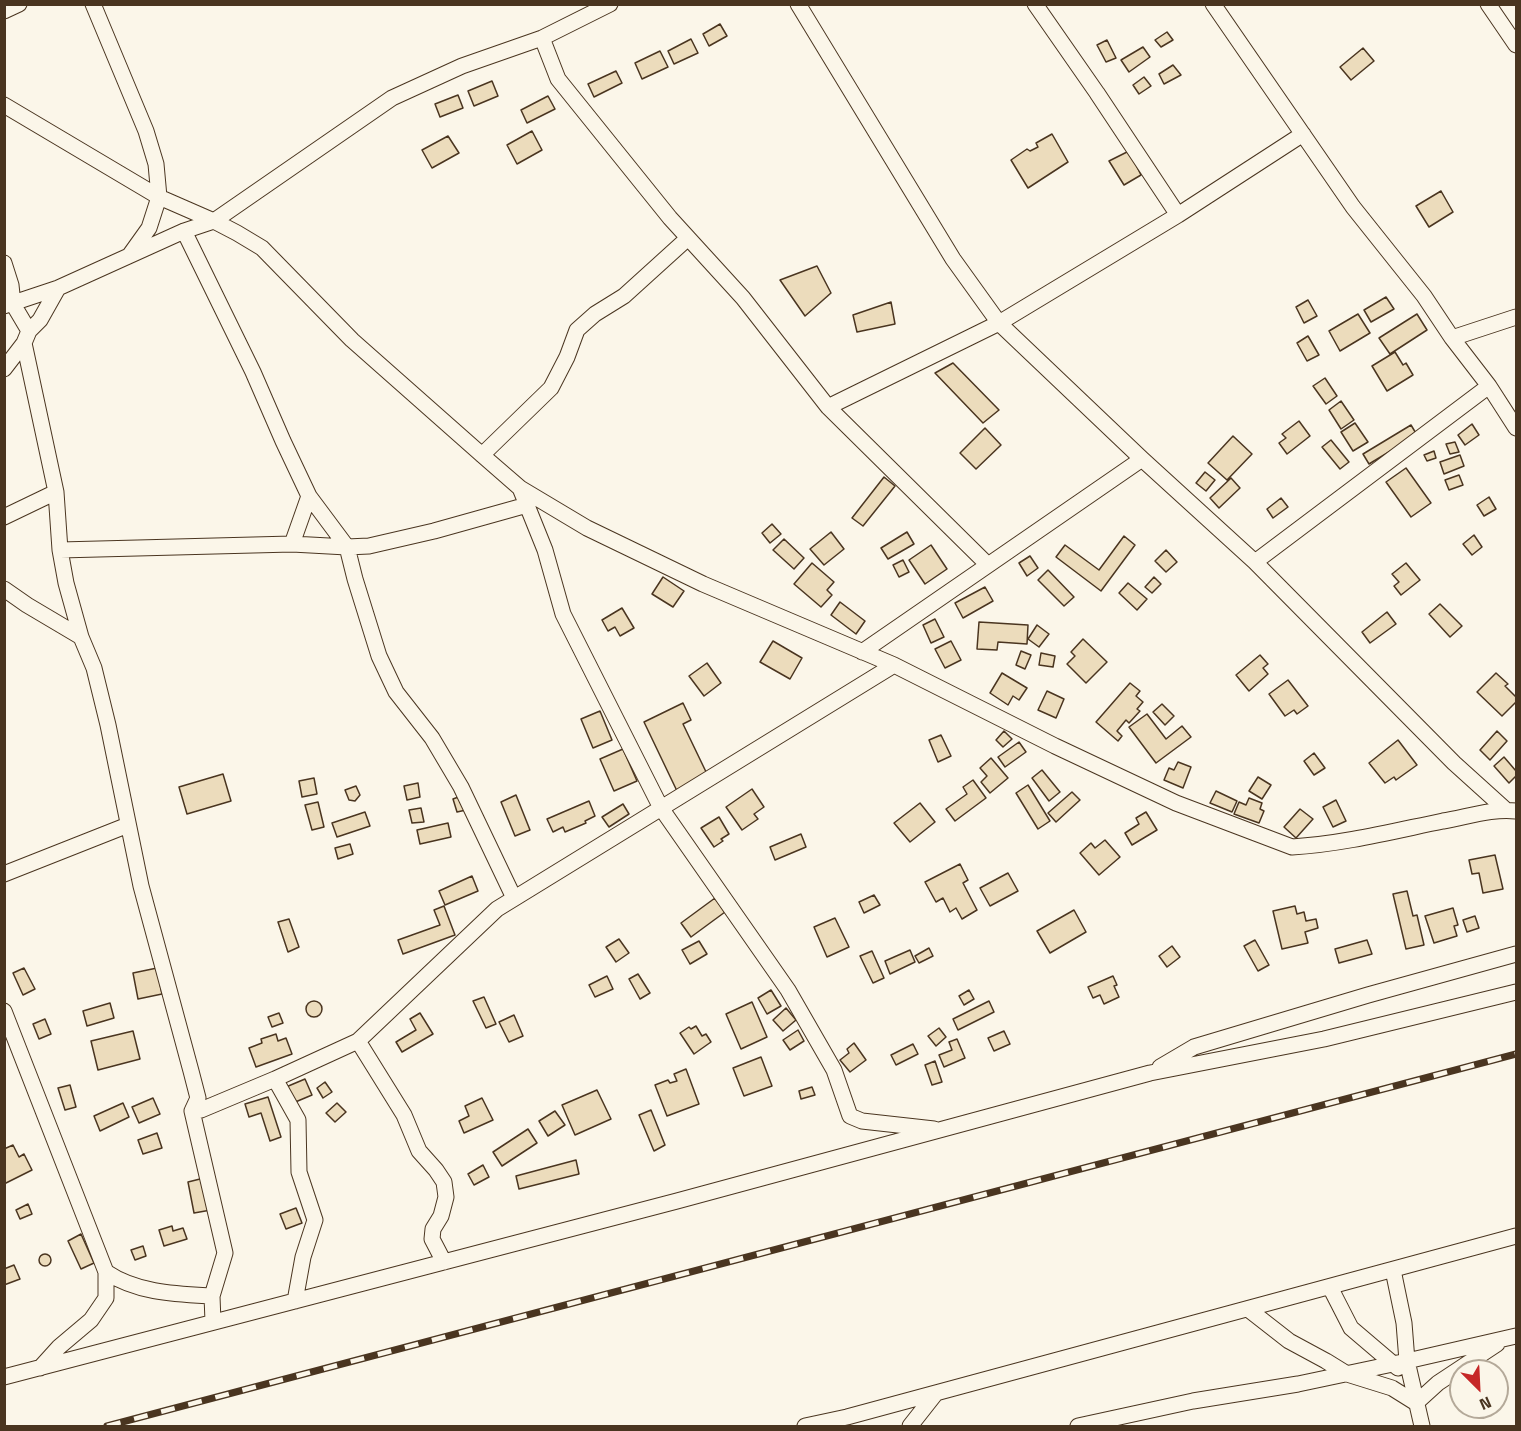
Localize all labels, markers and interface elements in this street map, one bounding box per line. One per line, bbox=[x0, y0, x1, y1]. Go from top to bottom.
north arrow bbox=[1449, 1359, 1509, 1419]
text: N bbox=[1476, 1390, 1495, 1417]

